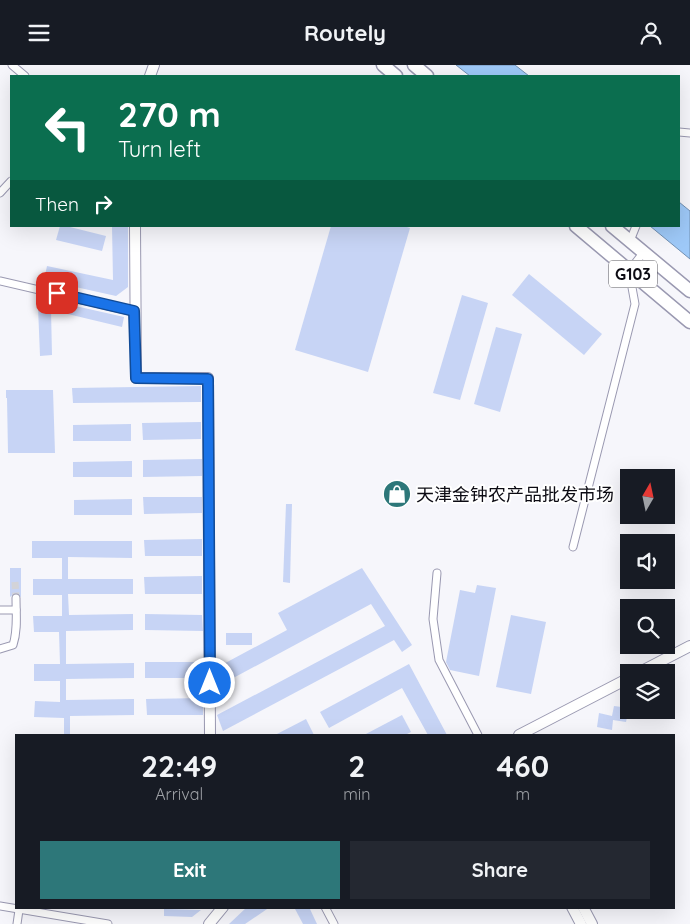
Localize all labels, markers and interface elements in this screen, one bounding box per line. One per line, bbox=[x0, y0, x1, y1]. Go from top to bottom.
icon: menu bbox=[25, 19, 53, 47]
text: Routely bbox=[304, 19, 386, 47]
icon: person bbox=[637, 19, 665, 47]
text: 270 m bbox=[118, 92, 221, 136]
icon: left bbox=[35, 95, 100, 160]
text: Turn left bbox=[118, 135, 201, 163]
icon: right bbox=[89, 190, 117, 218]
text: Then bbox=[35, 192, 79, 216]
road number: G103 bbox=[609, 260, 657, 287]
pin bbox=[36, 272, 78, 314]
icon: arrive bbox=[43, 279, 71, 307]
north arrow bbox=[620, 469, 675, 524]
map controls bbox=[620, 469, 675, 719]
shop icon: 天津金钟农产品批发市场 bbox=[382, 479, 412, 509]
place label: 天津金钟农产品批发市场 bbox=[416, 483, 614, 506]
button: sound bbox=[620, 534, 675, 589]
button: search bbox=[620, 599, 675, 654]
position arrow bbox=[183, 656, 235, 708]
button: layers bbox=[620, 664, 675, 719]
text: 22:49 bbox=[141, 747, 217, 785]
text: 2 bbox=[348, 747, 365, 785]
text: 460 bbox=[496, 747, 549, 785]
text: Arrival bbox=[155, 784, 203, 804]
text: min bbox=[343, 784, 371, 804]
text: m bbox=[515, 784, 530, 804]
button: Exit bbox=[40, 841, 340, 899]
button: Share bbox=[350, 841, 650, 899]

